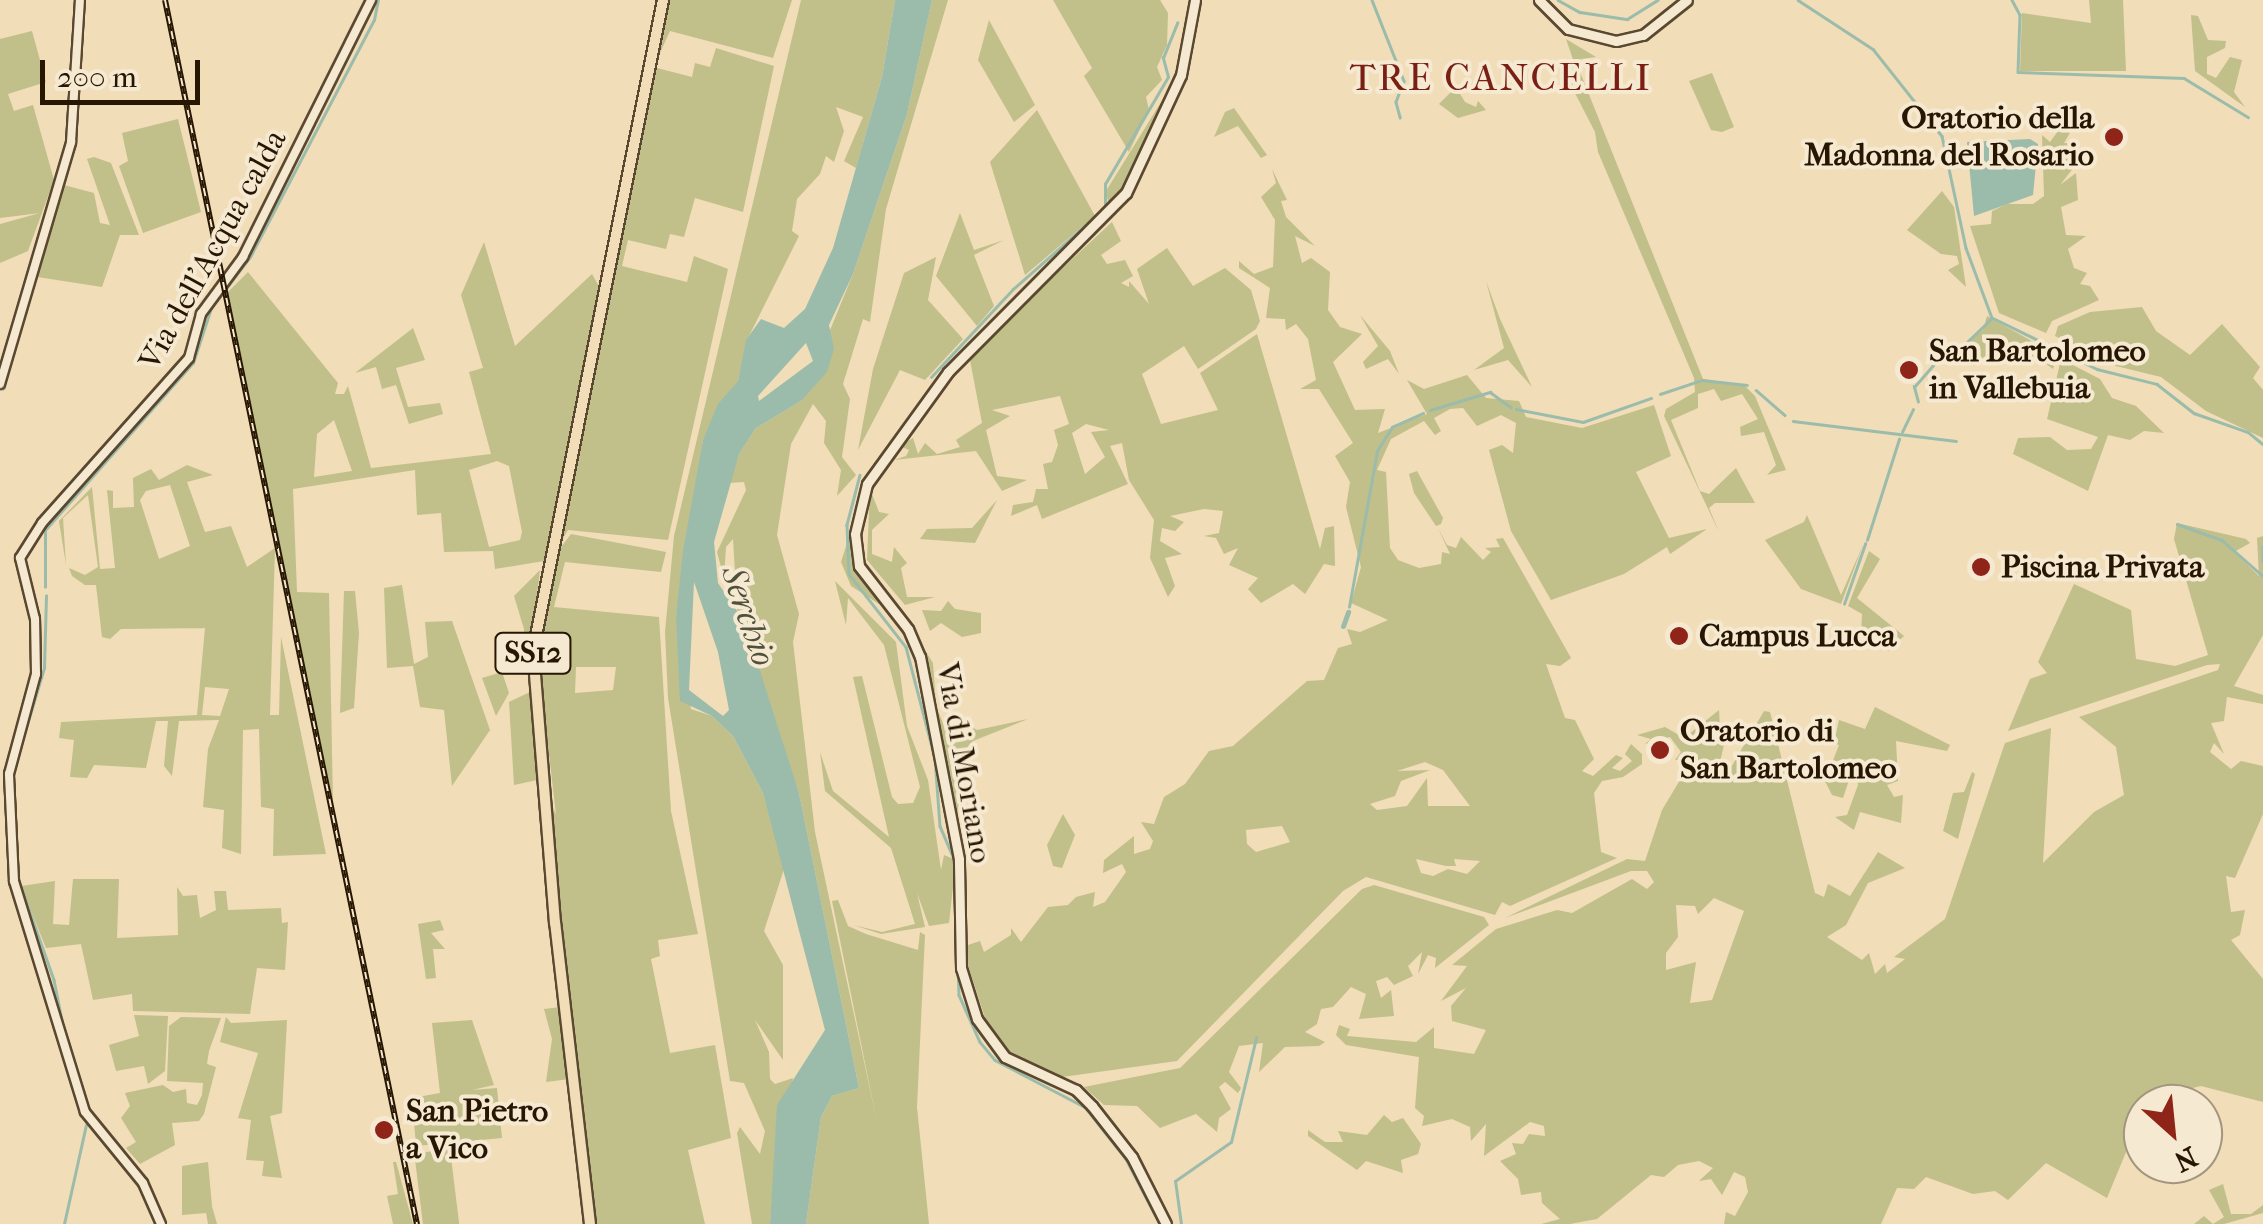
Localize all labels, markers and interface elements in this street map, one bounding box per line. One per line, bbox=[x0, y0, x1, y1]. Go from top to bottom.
scale bar bbox=[45, 40, 205, 102]
district label: TRE CANCELLI bbox=[1350, 55, 1652, 101]
text: 200 m bbox=[57, 60, 137, 95]
place label: Oratorio della Madonna del Rosario bbox=[1804, 100, 2094, 175]
street label: Via dell'Acqua calda bbox=[131, 123, 295, 377]
marker: Oratorio della Madonna del Rosario bbox=[2103, 126, 2125, 148]
place label: San Bartolomeo in Vallebuia bbox=[1929, 333, 2146, 408]
marker: San Bartolomeo in Vallebuia bbox=[1898, 359, 1920, 381]
place label: Piscina Privata bbox=[2001, 548, 2204, 586]
marker: Piscina Privata bbox=[1970, 556, 1992, 578]
water label: Serchio bbox=[711, 560, 785, 672]
place label: Campus Lucca bbox=[1699, 617, 1896, 655]
marker: Campus Lucca bbox=[1668, 625, 1690, 647]
road number: SS12 bbox=[493, 628, 573, 678]
street label: Via di Moriano bbox=[927, 660, 1001, 866]
place label: Oratorio di San Bartolomeo bbox=[1680, 713, 1897, 788]
marker: Oratorio di San Bartolomeo bbox=[1649, 739, 1671, 761]
north arrow bbox=[2123, 1084, 2223, 1184]
place label: San Pietro a Vico bbox=[406, 1093, 548, 1168]
marker: San Pietro a Vico bbox=[371, 1117, 397, 1143]
text: N bbox=[2169, 1140, 2203, 1179]

